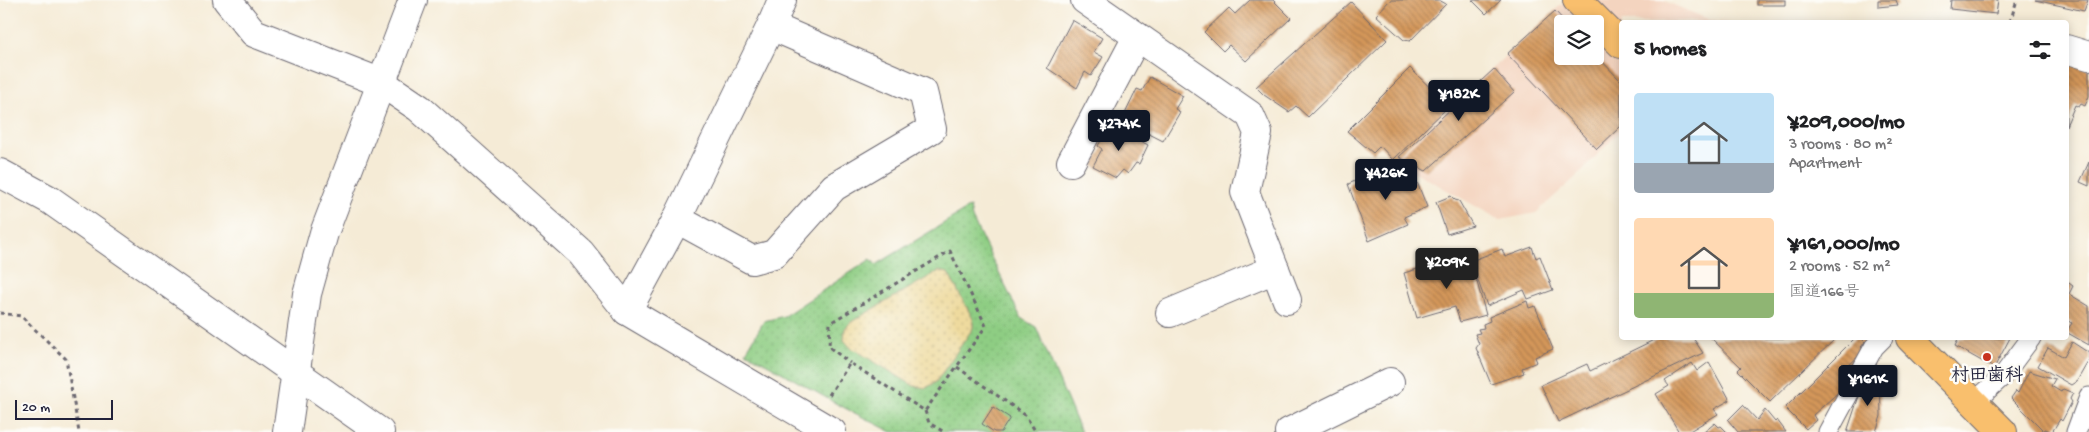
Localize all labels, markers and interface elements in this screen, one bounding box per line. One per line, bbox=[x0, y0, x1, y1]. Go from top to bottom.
map controls bbox=[1554, 15, 1604, 65]
button: layers bbox=[1554, 15, 1604, 65]
icon: filters bbox=[2026, 36, 2054, 64]
text: 5 homes bbox=[1634, 38, 1706, 63]
pin: ¥182K bbox=[1424, 80, 1494, 122]
text: ¥182K bbox=[1439, 86, 1479, 105]
pin: ¥274K bbox=[1084, 110, 1154, 152]
text: ¥209,000/mo bbox=[1789, 111, 1905, 136]
icon: home bbox=[1674, 113, 1734, 173]
text: ¥274K bbox=[1099, 116, 1139, 135]
text: 3 rooms · 80 m² bbox=[1789, 136, 1893, 155]
text: Apartment bbox=[1789, 155, 1861, 174]
pin: ¥426K bbox=[1351, 158, 1421, 201]
text: ¥426K bbox=[1366, 165, 1406, 184]
text: ¥161,000/mo bbox=[1789, 233, 1900, 258]
icon: home bbox=[1674, 238, 1734, 298]
pin: ¥209K bbox=[1412, 248, 1482, 290]
text: ¥209K bbox=[1426, 254, 1468, 273]
text: 2 rooms · 52 m² bbox=[1789, 258, 1891, 277]
text: 国道166号 bbox=[1789, 284, 1860, 303]
marker: 村田歯科 bbox=[1981, 351, 1993, 363]
pin: ¥161K bbox=[1833, 364, 1903, 407]
place label: 村田歯科 bbox=[1951, 365, 2023, 387]
text: ¥161K bbox=[1849, 371, 1887, 390]
scale bar bbox=[15, 397, 112, 420]
text: 20 m bbox=[22, 400, 50, 417]

